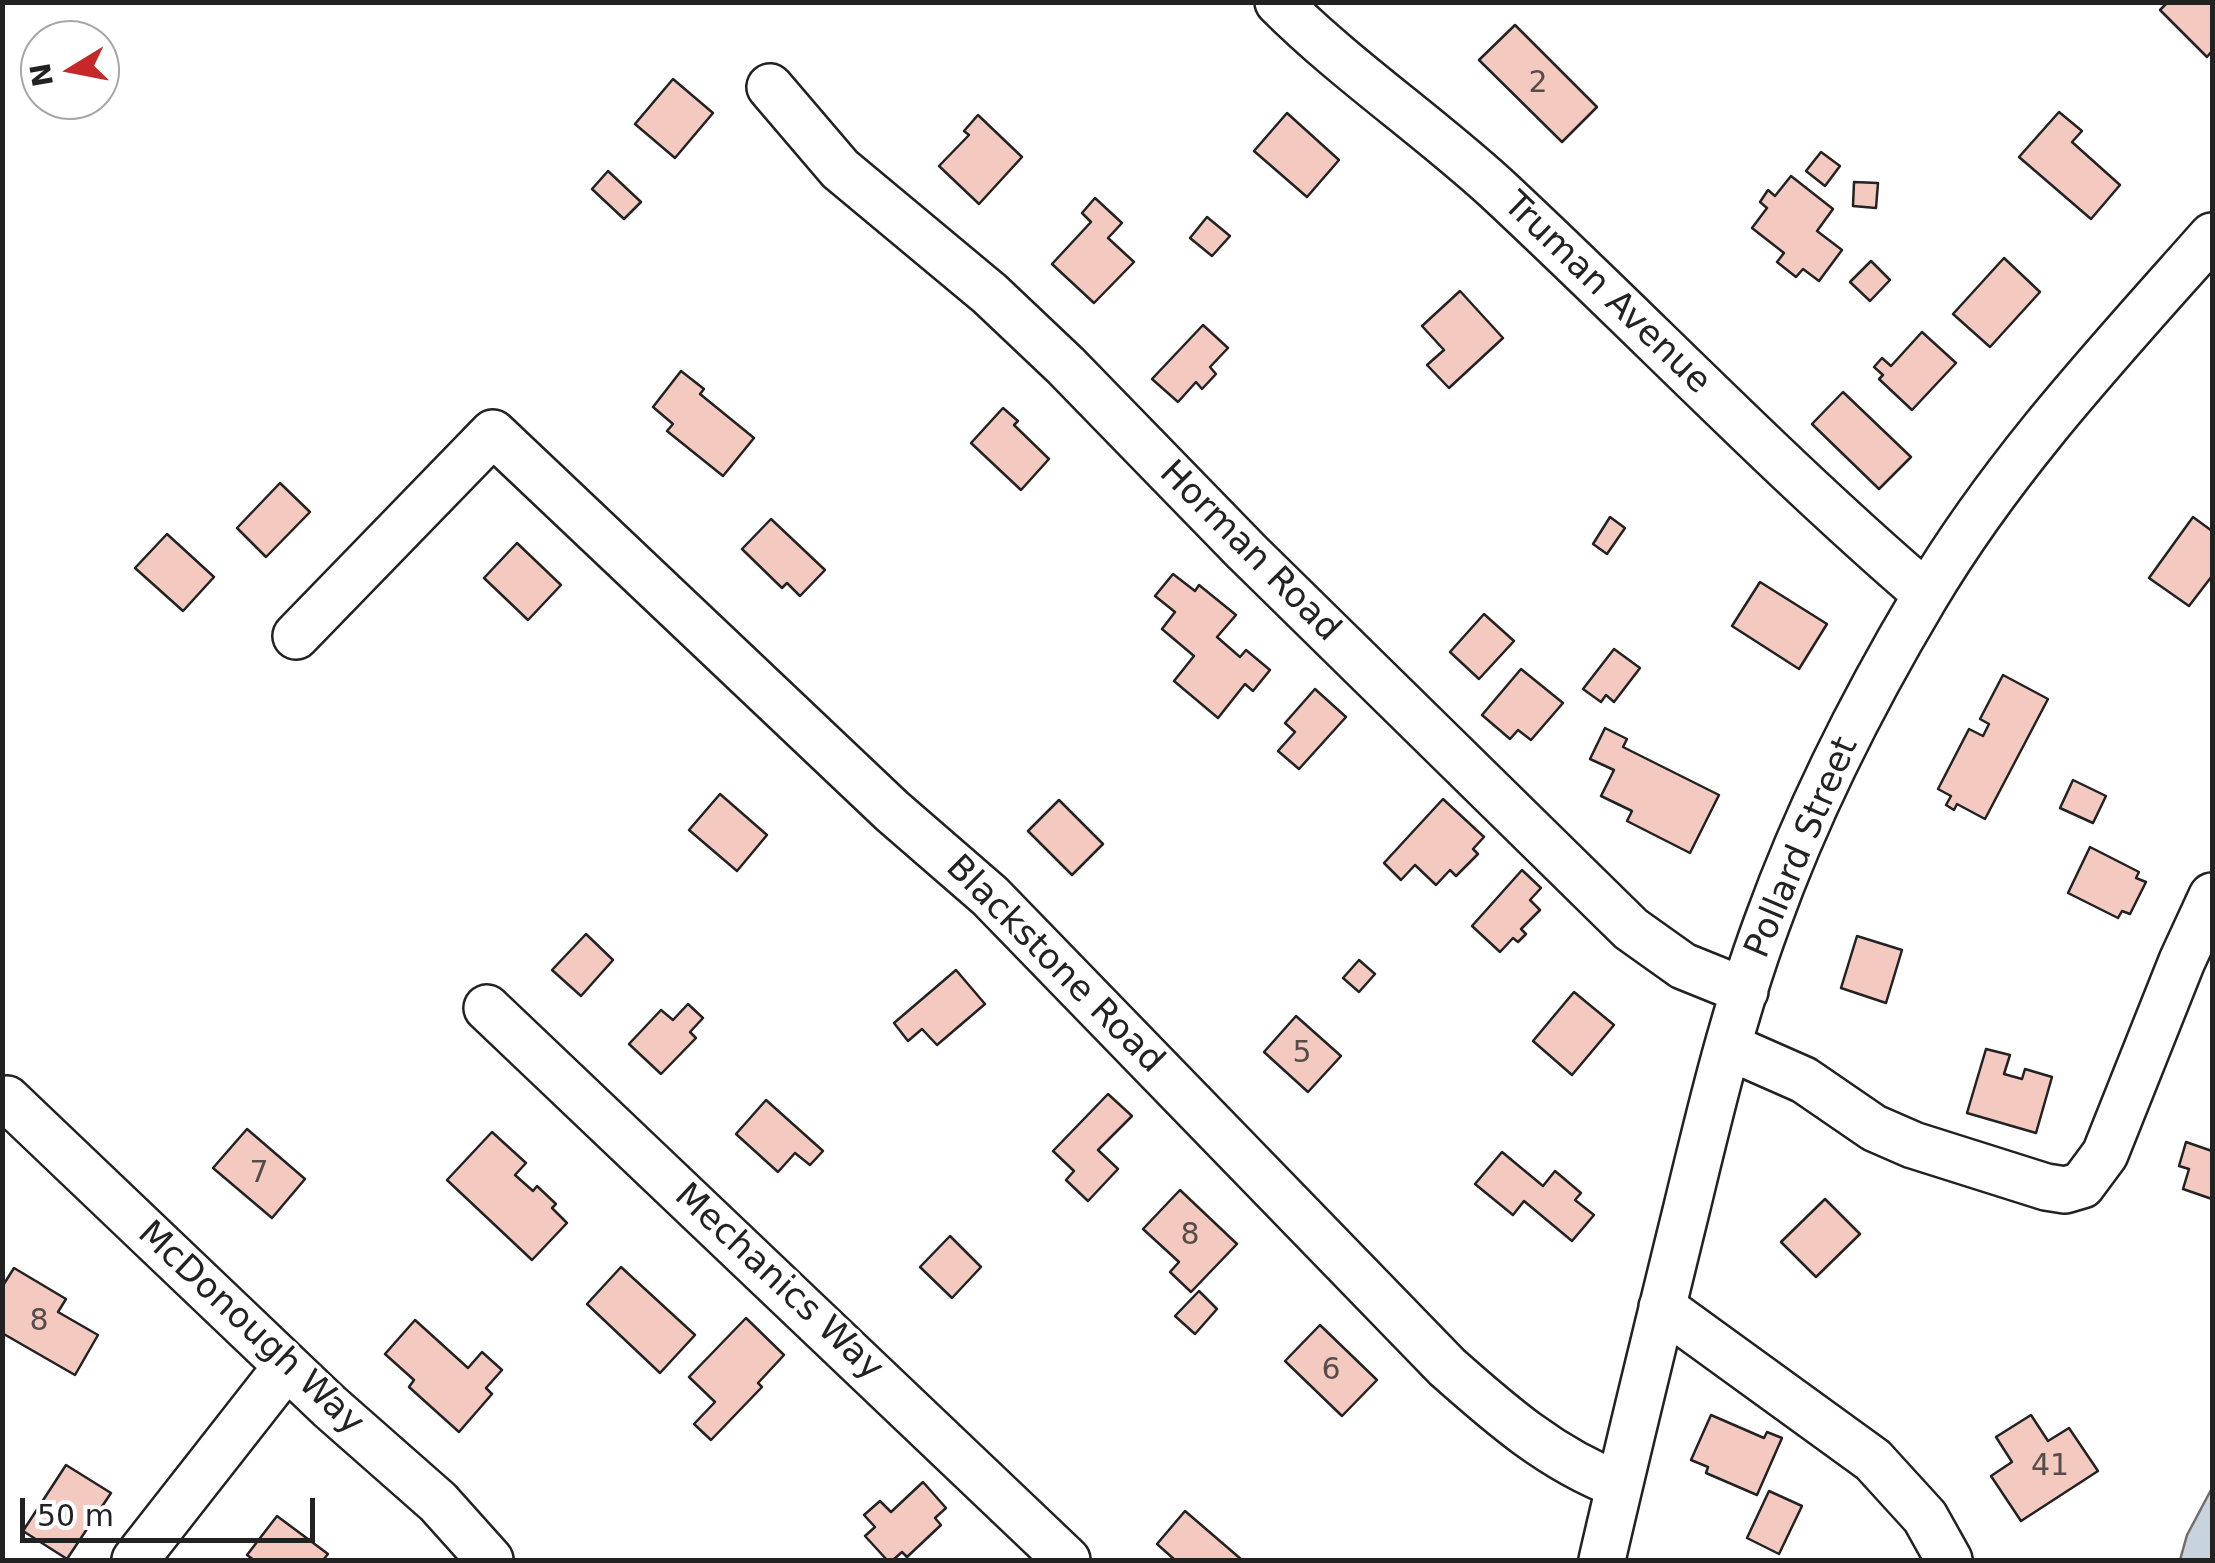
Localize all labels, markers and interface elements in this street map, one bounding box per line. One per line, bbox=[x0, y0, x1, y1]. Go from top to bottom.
north arrow bbox=[20, 20, 120, 120]
text: N bbox=[24, 61, 60, 89]
house number: 2 bbox=[1528, 66, 1548, 102]
street label: Truman Avenue bbox=[1494, 185, 1718, 403]
street label: Horman Road bbox=[1150, 453, 1348, 651]
street label: Pollard Street bbox=[1738, 731, 1868, 965]
street label: Blackstone Road bbox=[936, 847, 1172, 1083]
house number: 5 bbox=[1292, 1036, 1312, 1072]
house number: 7 bbox=[249, 1156, 269, 1192]
street label: Mechanics Way bbox=[665, 1176, 891, 1390]
street label: McDonough Way bbox=[128, 1214, 372, 1444]
house number: 8 bbox=[1180, 1218, 1200, 1254]
house number: 8 bbox=[29, 1304, 49, 1340]
house number: 6 bbox=[1321, 1353, 1341, 1389]
house number: 41 bbox=[2031, 1449, 2069, 1485]
scale bar bbox=[25, 1478, 320, 1540]
text: 50 m bbox=[37, 1498, 114, 1533]

